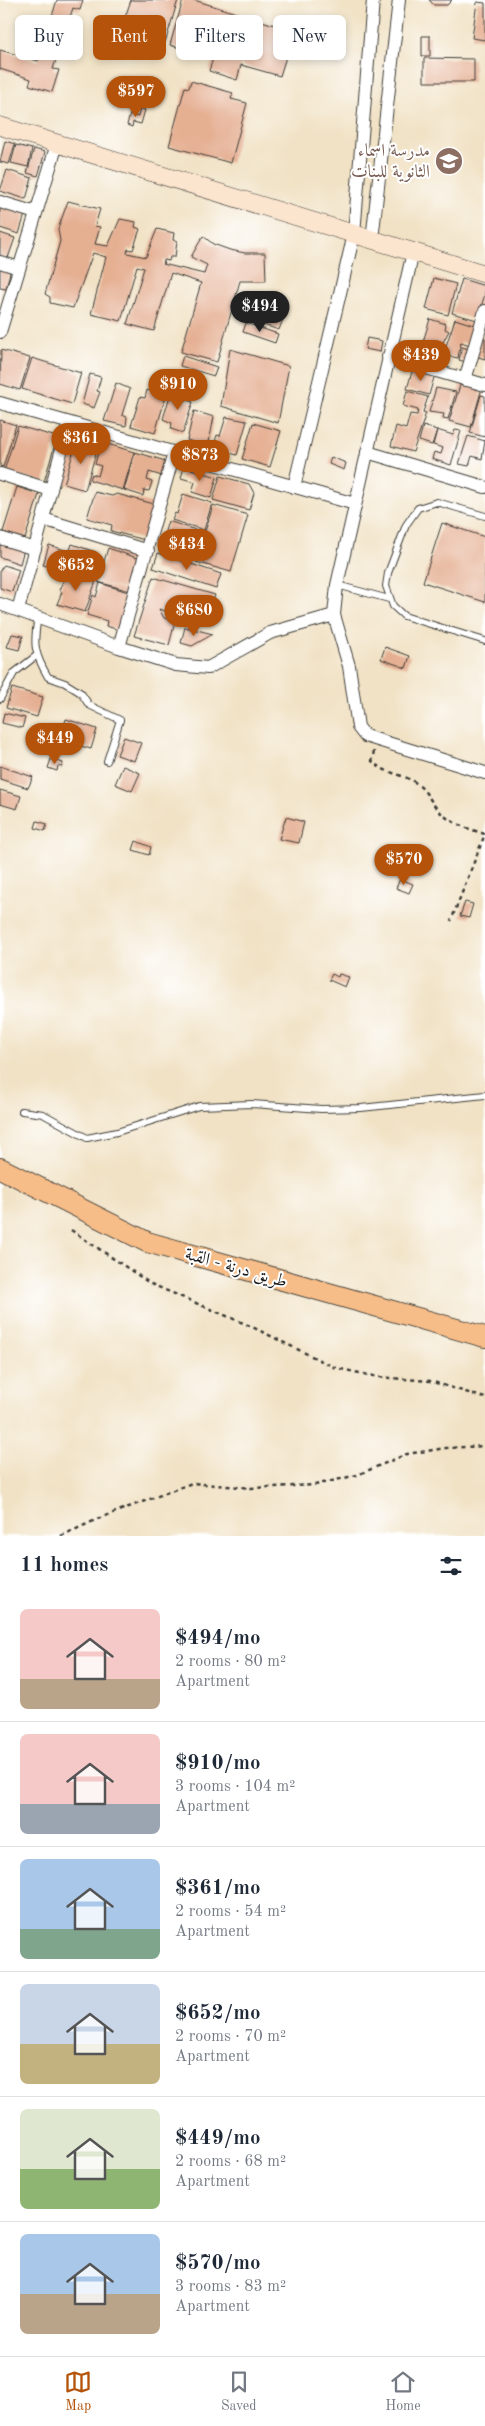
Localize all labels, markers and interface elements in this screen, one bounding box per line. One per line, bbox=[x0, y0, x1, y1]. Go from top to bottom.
chip: Buy bbox=[15, 15, 83, 60]
chip: Rent bbox=[93, 15, 166, 60]
chip: Filters bbox=[176, 15, 263, 60]
chip: New bbox=[273, 15, 346, 60]
pin: $597 bbox=[106, 76, 166, 118]
text: $597 bbox=[117, 84, 155, 100]
place label: مدرسة اسماء الثانوية للبنات bbox=[351, 142, 430, 182]
school or university icon: مدرسة اسماء الثانوية للبنات bbox=[434, 146, 464, 176]
pin: $494 bbox=[230, 290, 290, 333]
text: $494 bbox=[241, 299, 279, 315]
pin: $439 bbox=[391, 340, 451, 382]
text: $439 bbox=[402, 348, 440, 364]
pin: $910 bbox=[148, 368, 208, 411]
text: $910 bbox=[159, 377, 197, 393]
pin: $361 bbox=[51, 422, 111, 465]
text: $361 bbox=[62, 431, 100, 447]
pin: $873 bbox=[170, 440, 230, 482]
text: $873 bbox=[181, 448, 219, 464]
pin: $434 bbox=[157, 528, 217, 571]
text: $434 bbox=[168, 537, 206, 553]
pin: $652 bbox=[46, 550, 106, 592]
text: $652 bbox=[57, 558, 95, 574]
pin: $680 bbox=[164, 594, 224, 637]
text: $680 bbox=[175, 603, 213, 619]
pin: $449 bbox=[25, 722, 85, 765]
text: $449 bbox=[36, 731, 74, 747]
pin: $570 bbox=[374, 844, 434, 886]
text: $570 bbox=[385, 852, 423, 868]
street label: طريق درنة - القبة bbox=[182, 1245, 289, 1293]
icon: filters bbox=[437, 1552, 465, 1580]
text: 11 homes bbox=[20, 1555, 108, 1576]
text: $494/mo bbox=[175, 1628, 261, 1649]
icon: home bbox=[60, 1629, 120, 1689]
text: 2 rooms · 80 m² bbox=[175, 1654, 286, 1670]
text: Apartment bbox=[175, 1674, 250, 1690]
text: $910/mo bbox=[175, 1753, 261, 1774]
icon: home bbox=[60, 1754, 120, 1814]
text: 3 rooms · 104 m² bbox=[175, 1779, 295, 1795]
text: Apartment bbox=[175, 1799, 250, 1815]
text: $361/mo bbox=[175, 1878, 261, 1899]
icon: home bbox=[60, 1879, 120, 1939]
text: 2 rooms · 54 m² bbox=[175, 1904, 286, 1920]
text: Apartment bbox=[175, 1924, 250, 1940]
text: $652/mo bbox=[175, 2003, 261, 2024]
icon: home bbox=[60, 2004, 120, 2064]
text: 2 rooms · 70 m² bbox=[175, 2029, 286, 2045]
text: Apartment bbox=[175, 2049, 250, 2065]
text: $449/mo bbox=[175, 2128, 261, 2149]
icon: home bbox=[60, 2129, 120, 2189]
text: 2 rooms · 68 m² bbox=[175, 2154, 286, 2170]
text: Apartment bbox=[175, 2174, 250, 2190]
text: $570/mo bbox=[175, 2253, 261, 2274]
icon: home bbox=[60, 2254, 120, 2314]
text: 3 rooms · 83 m² bbox=[175, 2279, 286, 2295]
text: Apartment bbox=[175, 2299, 250, 2315]
tab: Map bbox=[64, 2368, 92, 2415]
tab: Saved bbox=[221, 2368, 257, 2415]
tab: Home bbox=[385, 2368, 421, 2415]

